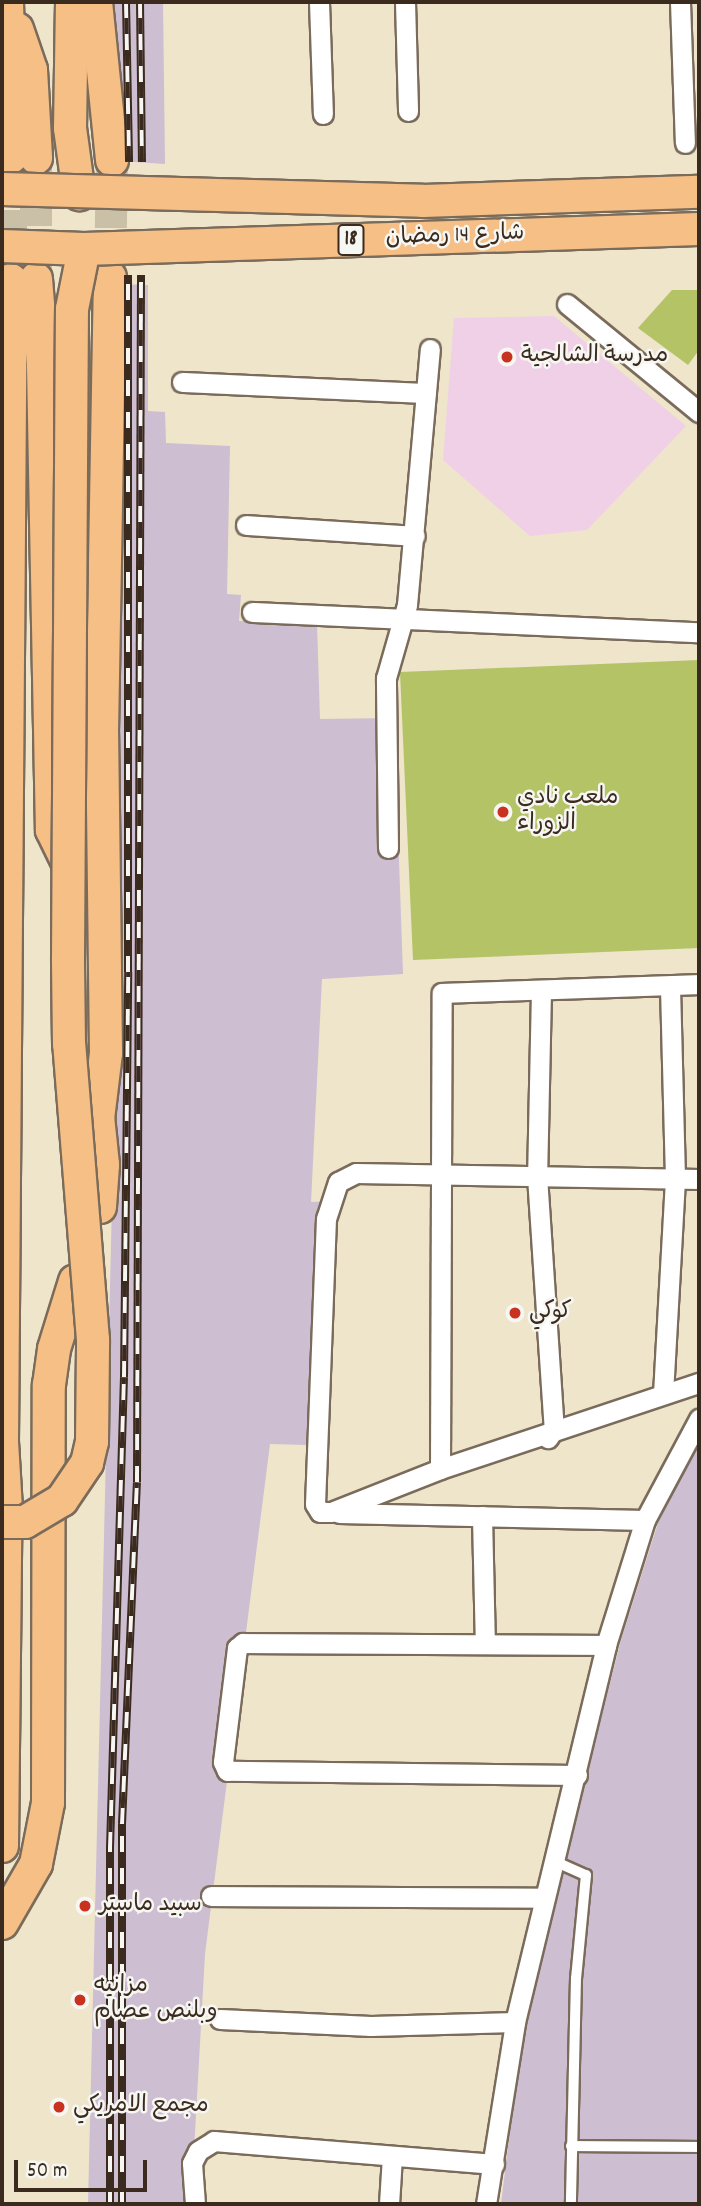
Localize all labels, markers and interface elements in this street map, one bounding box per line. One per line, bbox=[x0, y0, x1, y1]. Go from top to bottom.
street label: شارع 14 رمضان bbox=[385, 221, 525, 253]
road number: 18 bbox=[337, 222, 365, 258]
place label: مدرسة الشالجية bbox=[521, 343, 668, 371]
marker: مدرسة الشالجية bbox=[499, 349, 515, 365]
place label: ملعب نادي الزوراء bbox=[517, 785, 618, 839]
marker: ملعب نادي الزوراء bbox=[495, 804, 511, 820]
place label: كوكي bbox=[529, 1299, 572, 1327]
marker: كوكي bbox=[507, 1305, 523, 1321]
place label: سبيد ماستر bbox=[99, 1892, 202, 1920]
marker: سبيد ماستر bbox=[77, 1898, 93, 1914]
place label: مزانيه وبلنص عصام bbox=[94, 1973, 218, 2027]
marker: مزانيه وبلنص عصام bbox=[72, 1992, 88, 2008]
place label: مجمع الامريكي bbox=[73, 2093, 209, 2121]
marker: مجمع الامريكي bbox=[51, 2099, 67, 2115]
scale bar bbox=[18, 2146, 150, 2190]
text: 50 m bbox=[27, 2157, 67, 2187]

